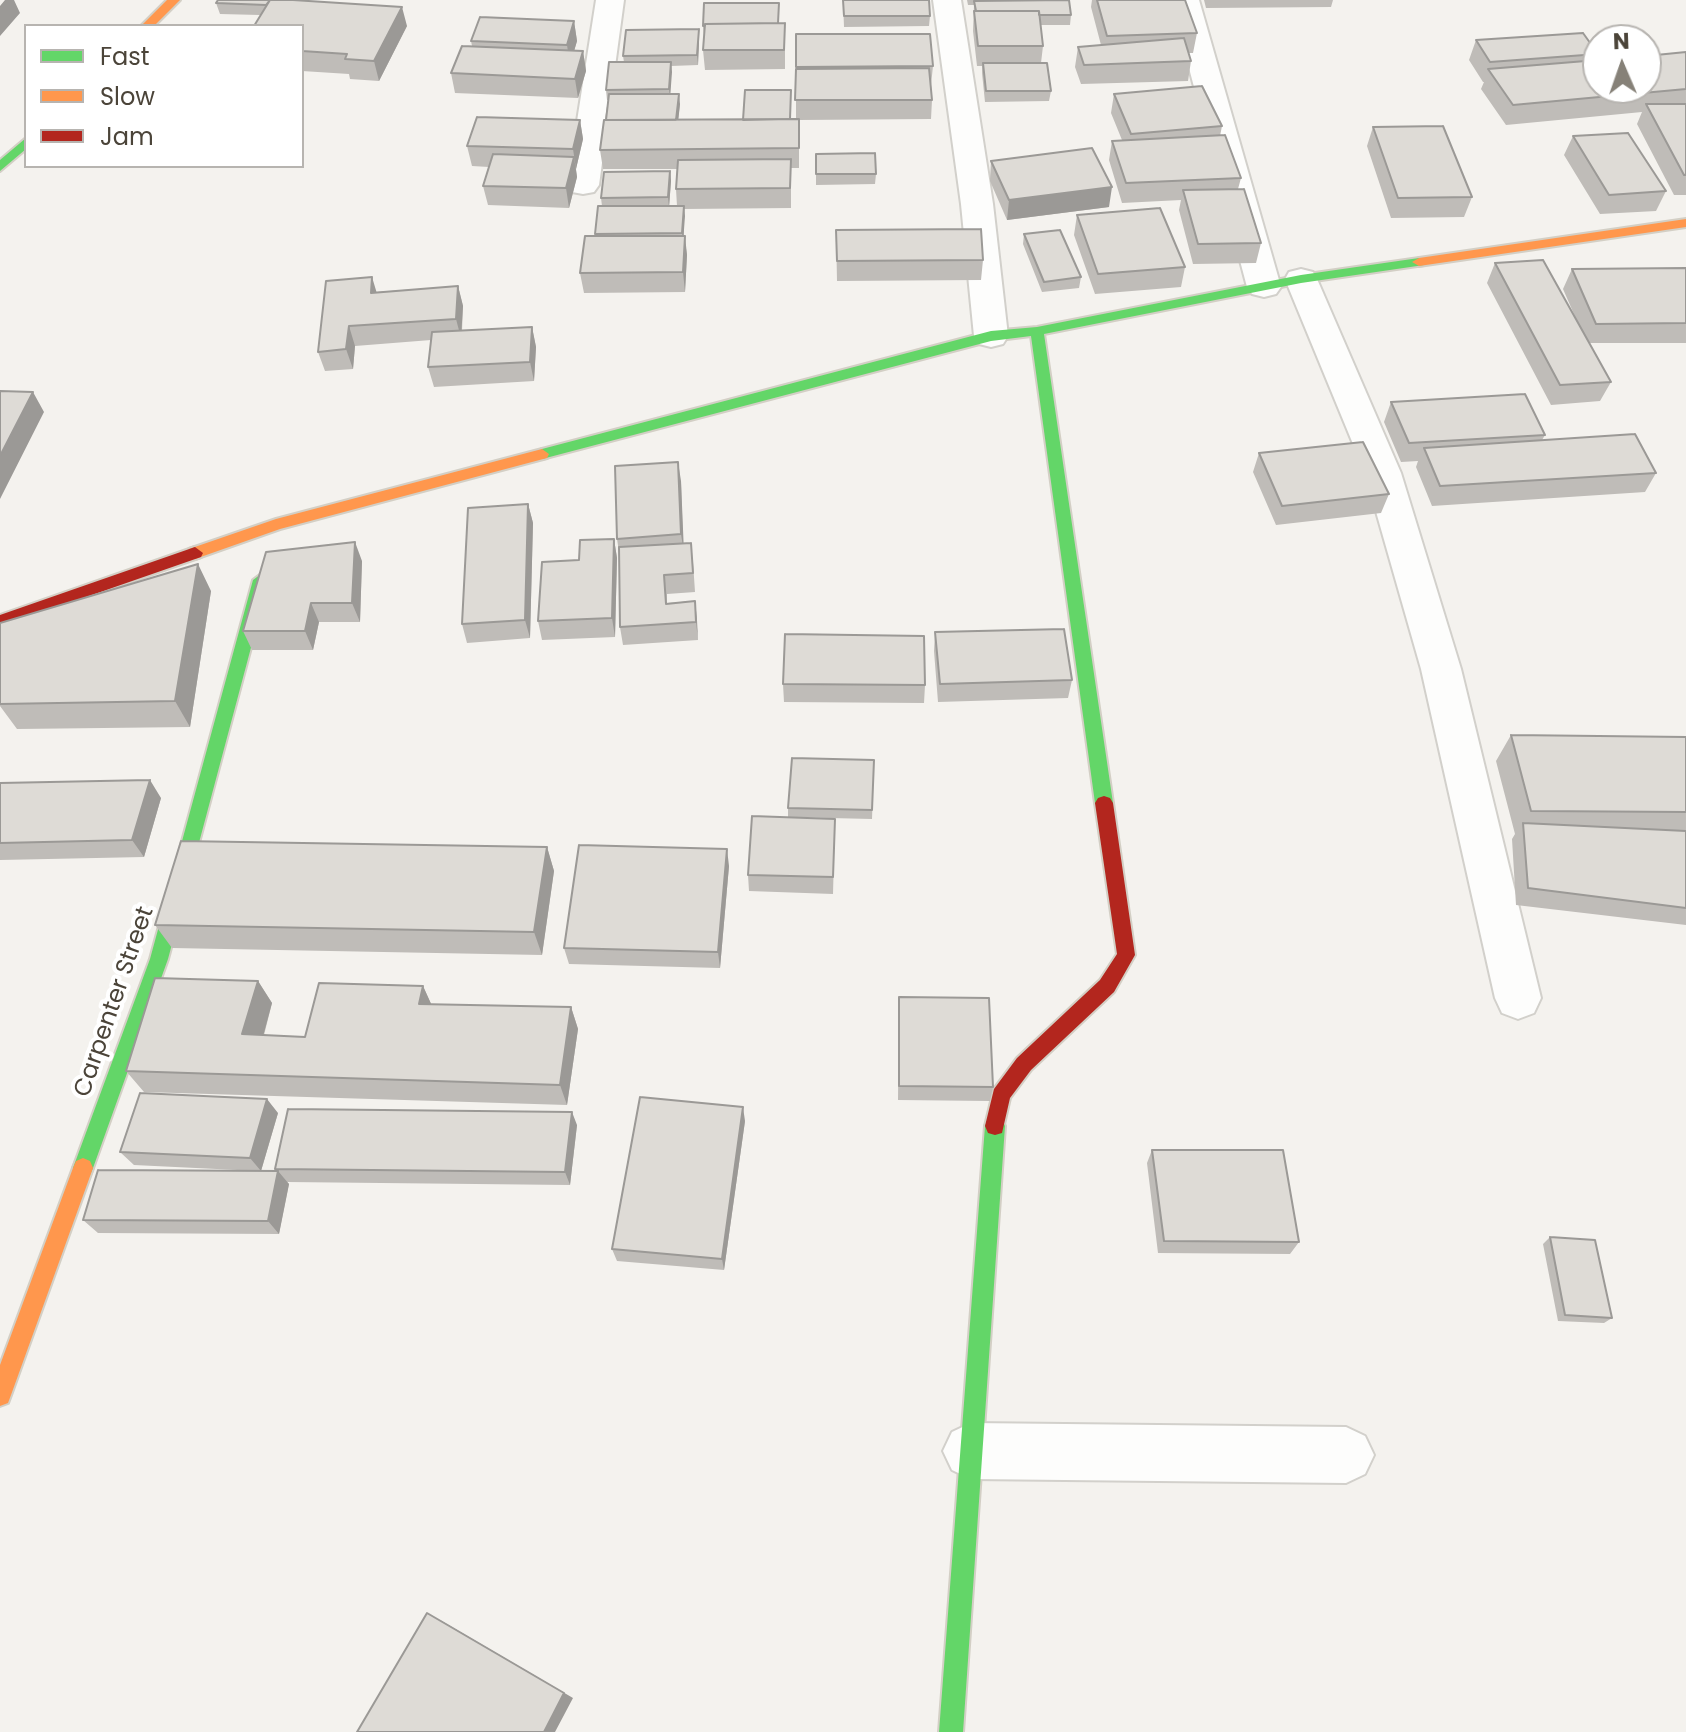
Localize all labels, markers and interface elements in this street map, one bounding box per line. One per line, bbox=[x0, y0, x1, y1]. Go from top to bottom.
legend bbox=[24, 24, 304, 168]
north arrow bbox=[1582, 24, 1662, 104]
text: N bbox=[1612, 26, 1630, 57]
text: Fast bbox=[100, 40, 150, 73]
text: Slow bbox=[100, 80, 155, 113]
text: Jam bbox=[100, 120, 154, 153]
street label: Carpenter Street bbox=[69, 903, 161, 1101]

